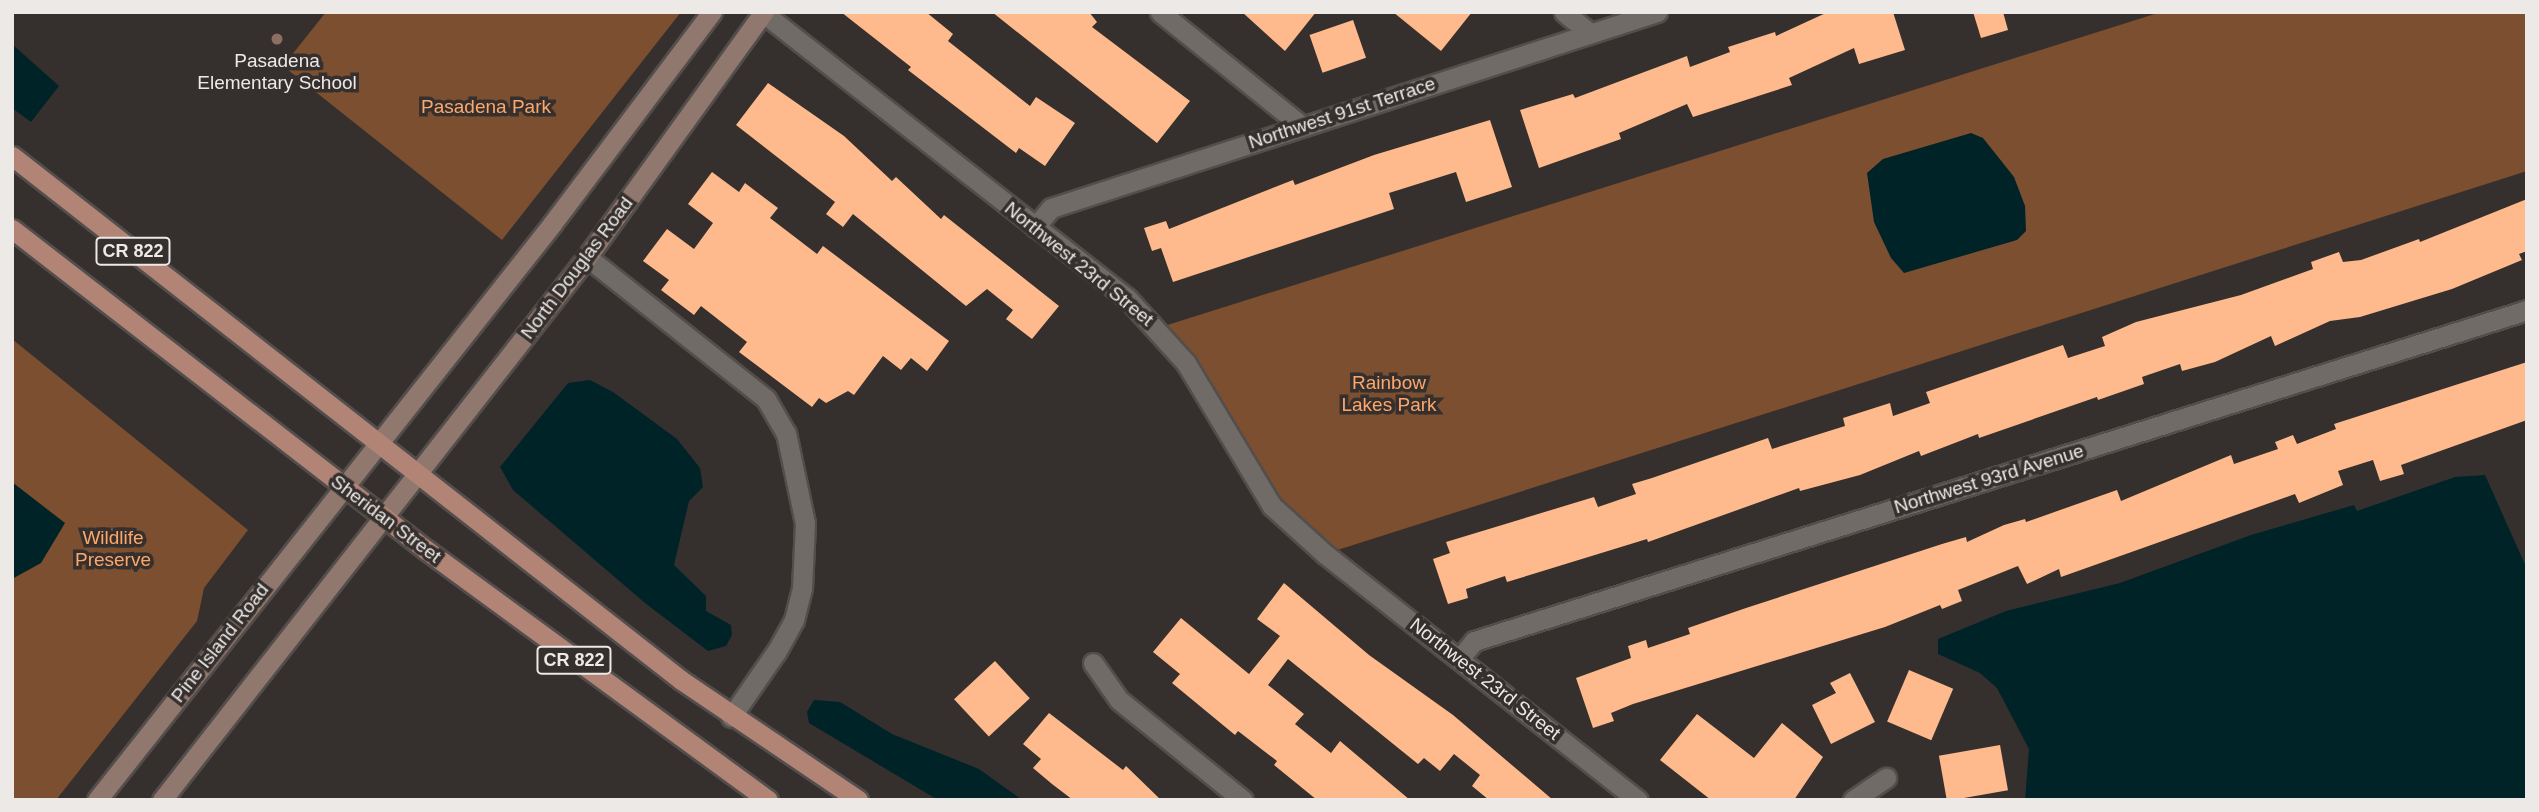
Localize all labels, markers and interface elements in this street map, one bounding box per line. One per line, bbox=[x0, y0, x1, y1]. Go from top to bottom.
marker: Pasadena Elementary School bbox=[269, 31, 285, 47]
place label: Pasadena Elementary School bbox=[197, 50, 357, 94]
street label: Northwest 91st Terrace bbox=[1246, 72, 1438, 154]
park label: Pasadena Park bbox=[421, 96, 551, 118]
street label: North Douglas Road bbox=[516, 192, 638, 344]
street label: Northwest 23rd Street bbox=[1000, 197, 1158, 331]
road number: CR 822 bbox=[94, 236, 172, 265]
park label: Rainbow Lakes Park bbox=[1341, 372, 1437, 416]
street label: Northwest 93rd Avenue bbox=[1891, 439, 2087, 519]
street label: Sheridan Street bbox=[326, 470, 446, 568]
park label: Wildlife Preserve bbox=[75, 527, 151, 571]
street label: Pine Island Road bbox=[166, 579, 274, 707]
street label: Northwest 23rd Street bbox=[1405, 613, 1565, 745]
road number: CR 822 bbox=[536, 646, 612, 674]

